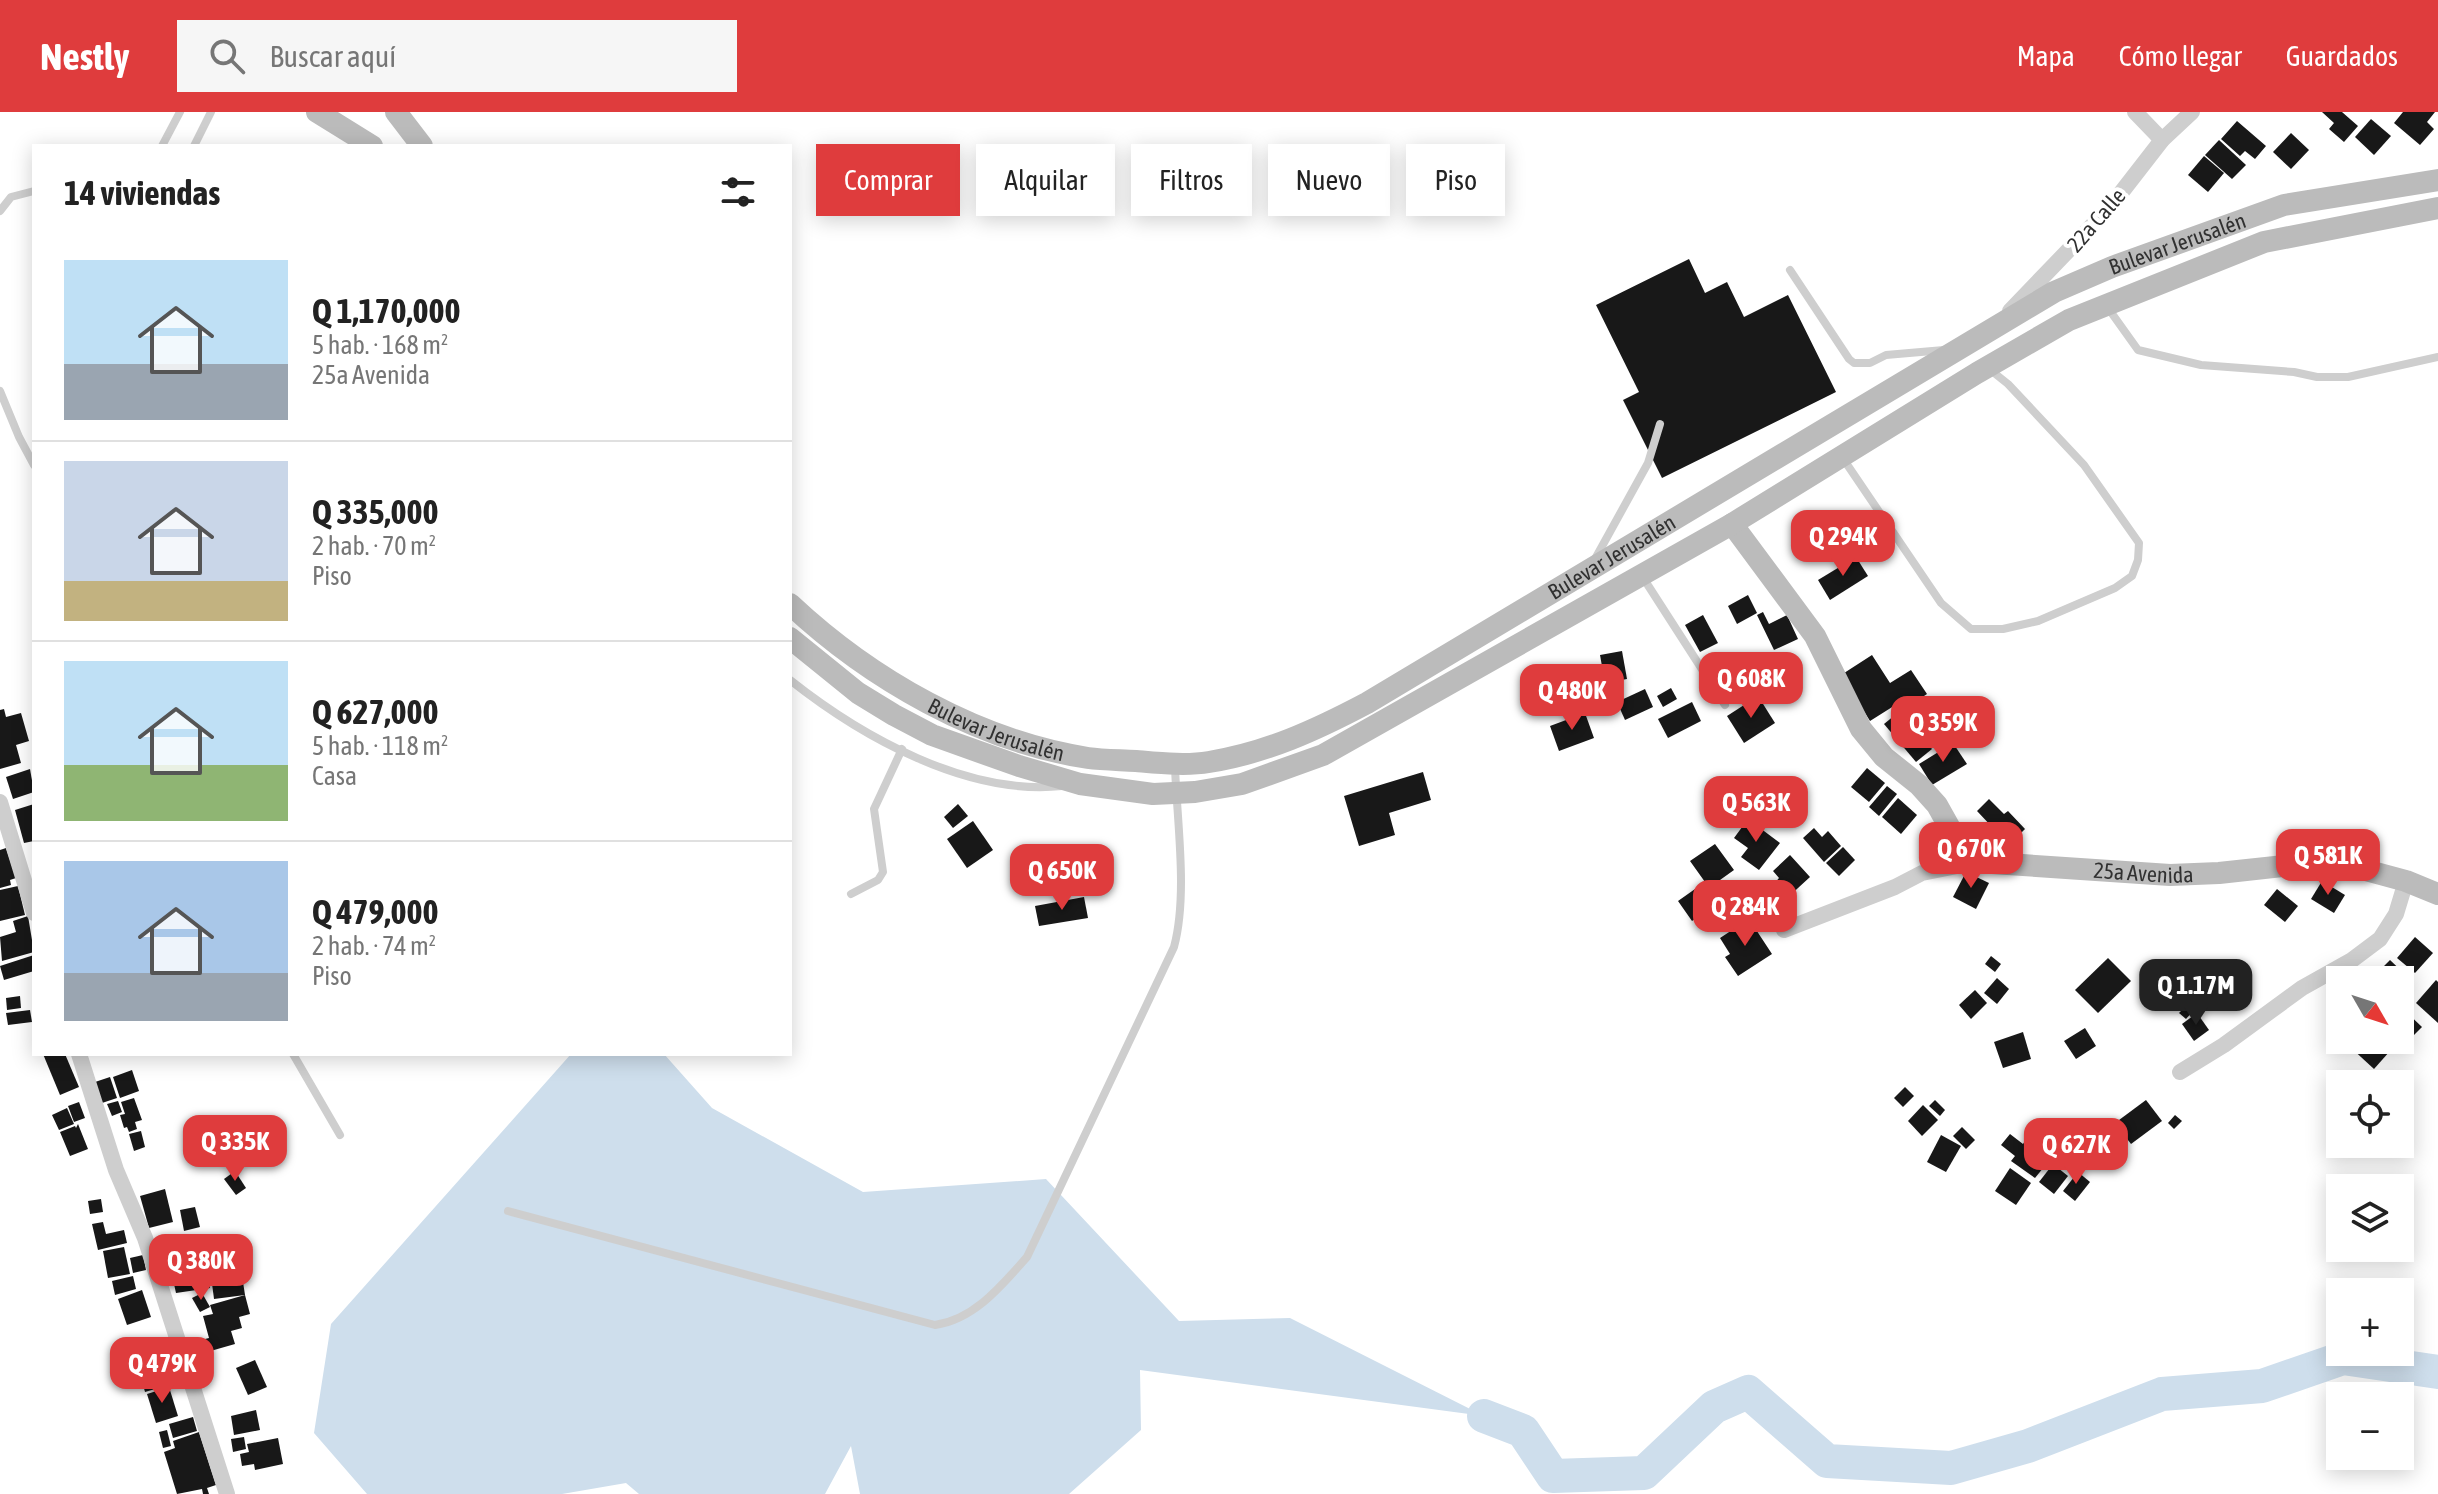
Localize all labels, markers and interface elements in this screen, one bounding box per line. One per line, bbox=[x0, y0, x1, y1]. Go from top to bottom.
search box bbox=[177, 20, 737, 92]
icon: search bbox=[205, 34, 249, 78]
text: Nestly bbox=[40, 35, 129, 78]
text: Buscar aquí bbox=[269, 39, 396, 73]
text: Mapa bbox=[2017, 40, 2075, 72]
text: Cómo llegar bbox=[2119, 40, 2242, 72]
text: Guardados bbox=[2286, 40, 2398, 72]
chip: Comprar bbox=[816, 144, 960, 216]
chip: Alquilar bbox=[976, 144, 1115, 216]
chip: Filtros bbox=[1131, 144, 1252, 216]
chip: Nuevo bbox=[1268, 144, 1390, 216]
chip: Piso bbox=[1406, 144, 1505, 216]
icon: filters bbox=[716, 170, 760, 214]
text: 14 viviendas bbox=[64, 173, 220, 212]
street label: 22a Calle bbox=[2061, 183, 2131, 257]
street label: Bulevar Jerusalén bbox=[2105, 207, 2249, 280]
text: Q 1,170,000 bbox=[312, 291, 460, 330]
icon: home bbox=[128, 292, 224, 388]
text: 5 hab. · 168 m² bbox=[312, 330, 448, 360]
text: 25a Avenida bbox=[312, 360, 430, 390]
text: Q 335,000 bbox=[312, 492, 438, 531]
icon: home bbox=[128, 493, 224, 589]
street label: Bulevar Jerusalén bbox=[1543, 509, 1680, 605]
pin: Q 294K bbox=[1778, 510, 1908, 578]
text: Q 294K bbox=[1809, 521, 1877, 551]
text: 2 hab. · 70 m² bbox=[312, 531, 436, 561]
text: Piso bbox=[312, 561, 352, 591]
pin: Q 608K bbox=[1686, 652, 1816, 720]
text: Q 608K bbox=[1717, 663, 1785, 693]
pin: Q 480K bbox=[1507, 664, 1637, 732]
text: Q 480K bbox=[1538, 675, 1606, 705]
text: Q 627,000 bbox=[312, 692, 438, 731]
street label: Bulevar Jerusalén bbox=[924, 692, 1067, 766]
icon: home bbox=[128, 693, 224, 789]
pin: Q 359K bbox=[1878, 696, 2008, 764]
text: Q 359K bbox=[1909, 707, 1977, 737]
text: 5 hab. · 118 m² bbox=[312, 731, 448, 761]
text: Casa bbox=[312, 761, 357, 791]
pin: Q 563K bbox=[1691, 776, 1821, 844]
text: Q 563K bbox=[1722, 787, 1790, 817]
pin: Q 670K bbox=[1906, 822, 2036, 890]
pin: Q 581K bbox=[2263, 829, 2393, 897]
text: Q 670K bbox=[1937, 833, 2005, 863]
text: Q 581K bbox=[2294, 840, 2362, 870]
pin: Q 650K bbox=[997, 844, 1127, 912]
text: Q 650K bbox=[1028, 855, 1096, 885]
street label: 25a Avenida bbox=[2093, 857, 2194, 888]
pin: Q 284K bbox=[1680, 880, 1810, 948]
text: Q 284K bbox=[1711, 891, 1779, 921]
text: Q 479,000 bbox=[312, 892, 438, 931]
icon: home bbox=[128, 893, 224, 989]
text: 2 hab. · 74 m² bbox=[312, 931, 436, 961]
pin: Q 1.17M bbox=[2122, 959, 2270, 1027]
text: Piso bbox=[312, 961, 352, 991]
north arrow bbox=[2326, 966, 2414, 1054]
map controls bbox=[2326, 966, 2414, 1470]
text: Q 1.17M bbox=[2157, 970, 2235, 1000]
button: locate bbox=[2326, 1070, 2414, 1158]
pin: Q 335K bbox=[170, 1115, 300, 1183]
pin: Q 627K bbox=[2011, 1118, 2141, 1186]
text: Q 335K bbox=[201, 1126, 269, 1156]
text: Q 627K bbox=[2042, 1129, 2110, 1159]
button: layers bbox=[2326, 1174, 2414, 1262]
pin: Q 380K bbox=[136, 1234, 266, 1302]
text: Q 380K bbox=[167, 1245, 235, 1275]
button: + bbox=[2326, 1278, 2414, 1366]
pin: Q 479K bbox=[97, 1337, 227, 1405]
text: Q 479K bbox=[128, 1348, 196, 1378]
button: − bbox=[2326, 1382, 2414, 1470]

